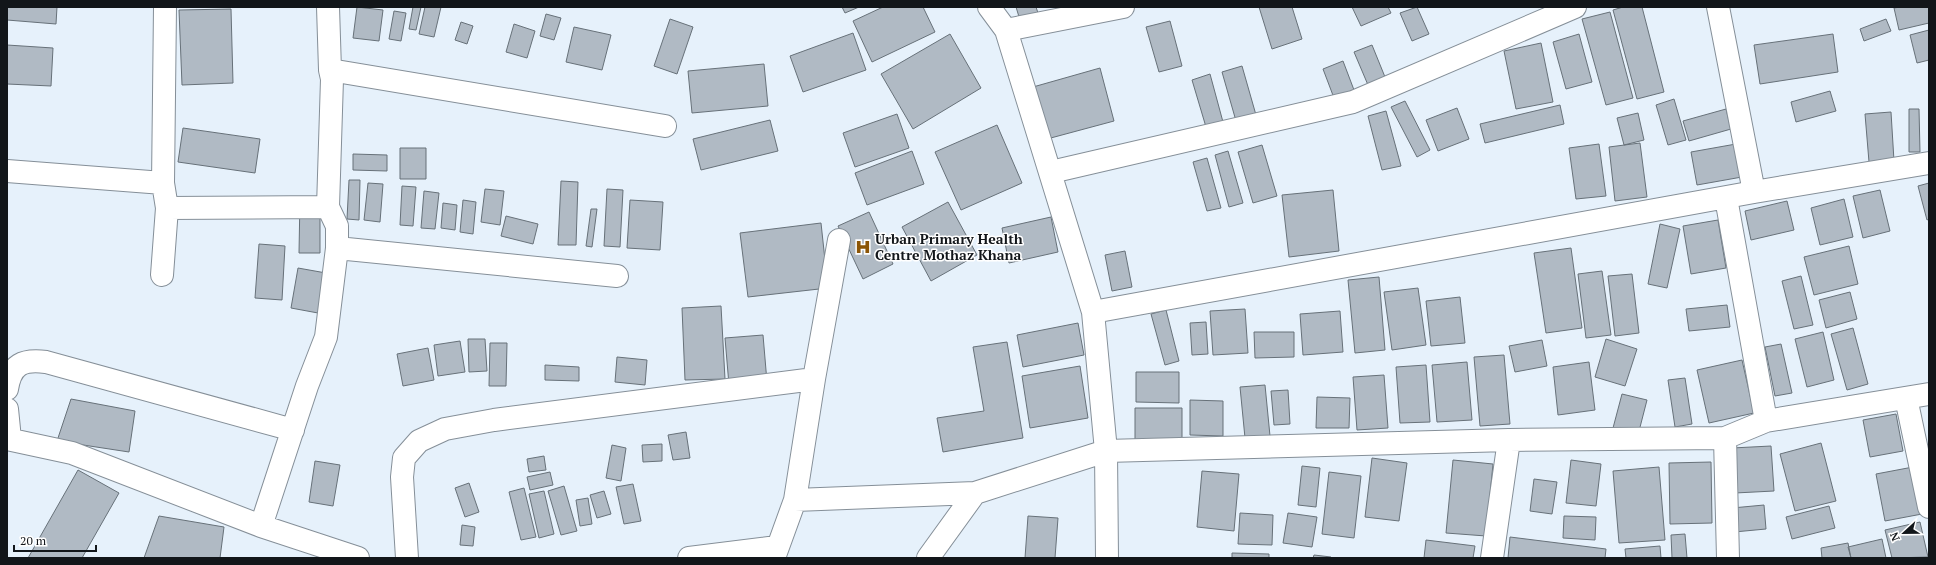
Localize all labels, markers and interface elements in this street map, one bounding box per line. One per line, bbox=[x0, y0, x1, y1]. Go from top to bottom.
place label: Urban Primary Health Centre Mothaz Khana bbox=[875, 229, 1023, 264]
hospital icon: Urban Primary Health Centre Mothaz Khana bbox=[854, 238, 872, 256]
north arrow bbox=[1884, 513, 1924, 553]
scale bar bbox=[14, 527, 96, 553]
text: N bbox=[1886, 530, 1903, 543]
text: 20 m bbox=[20, 533, 47, 548]

